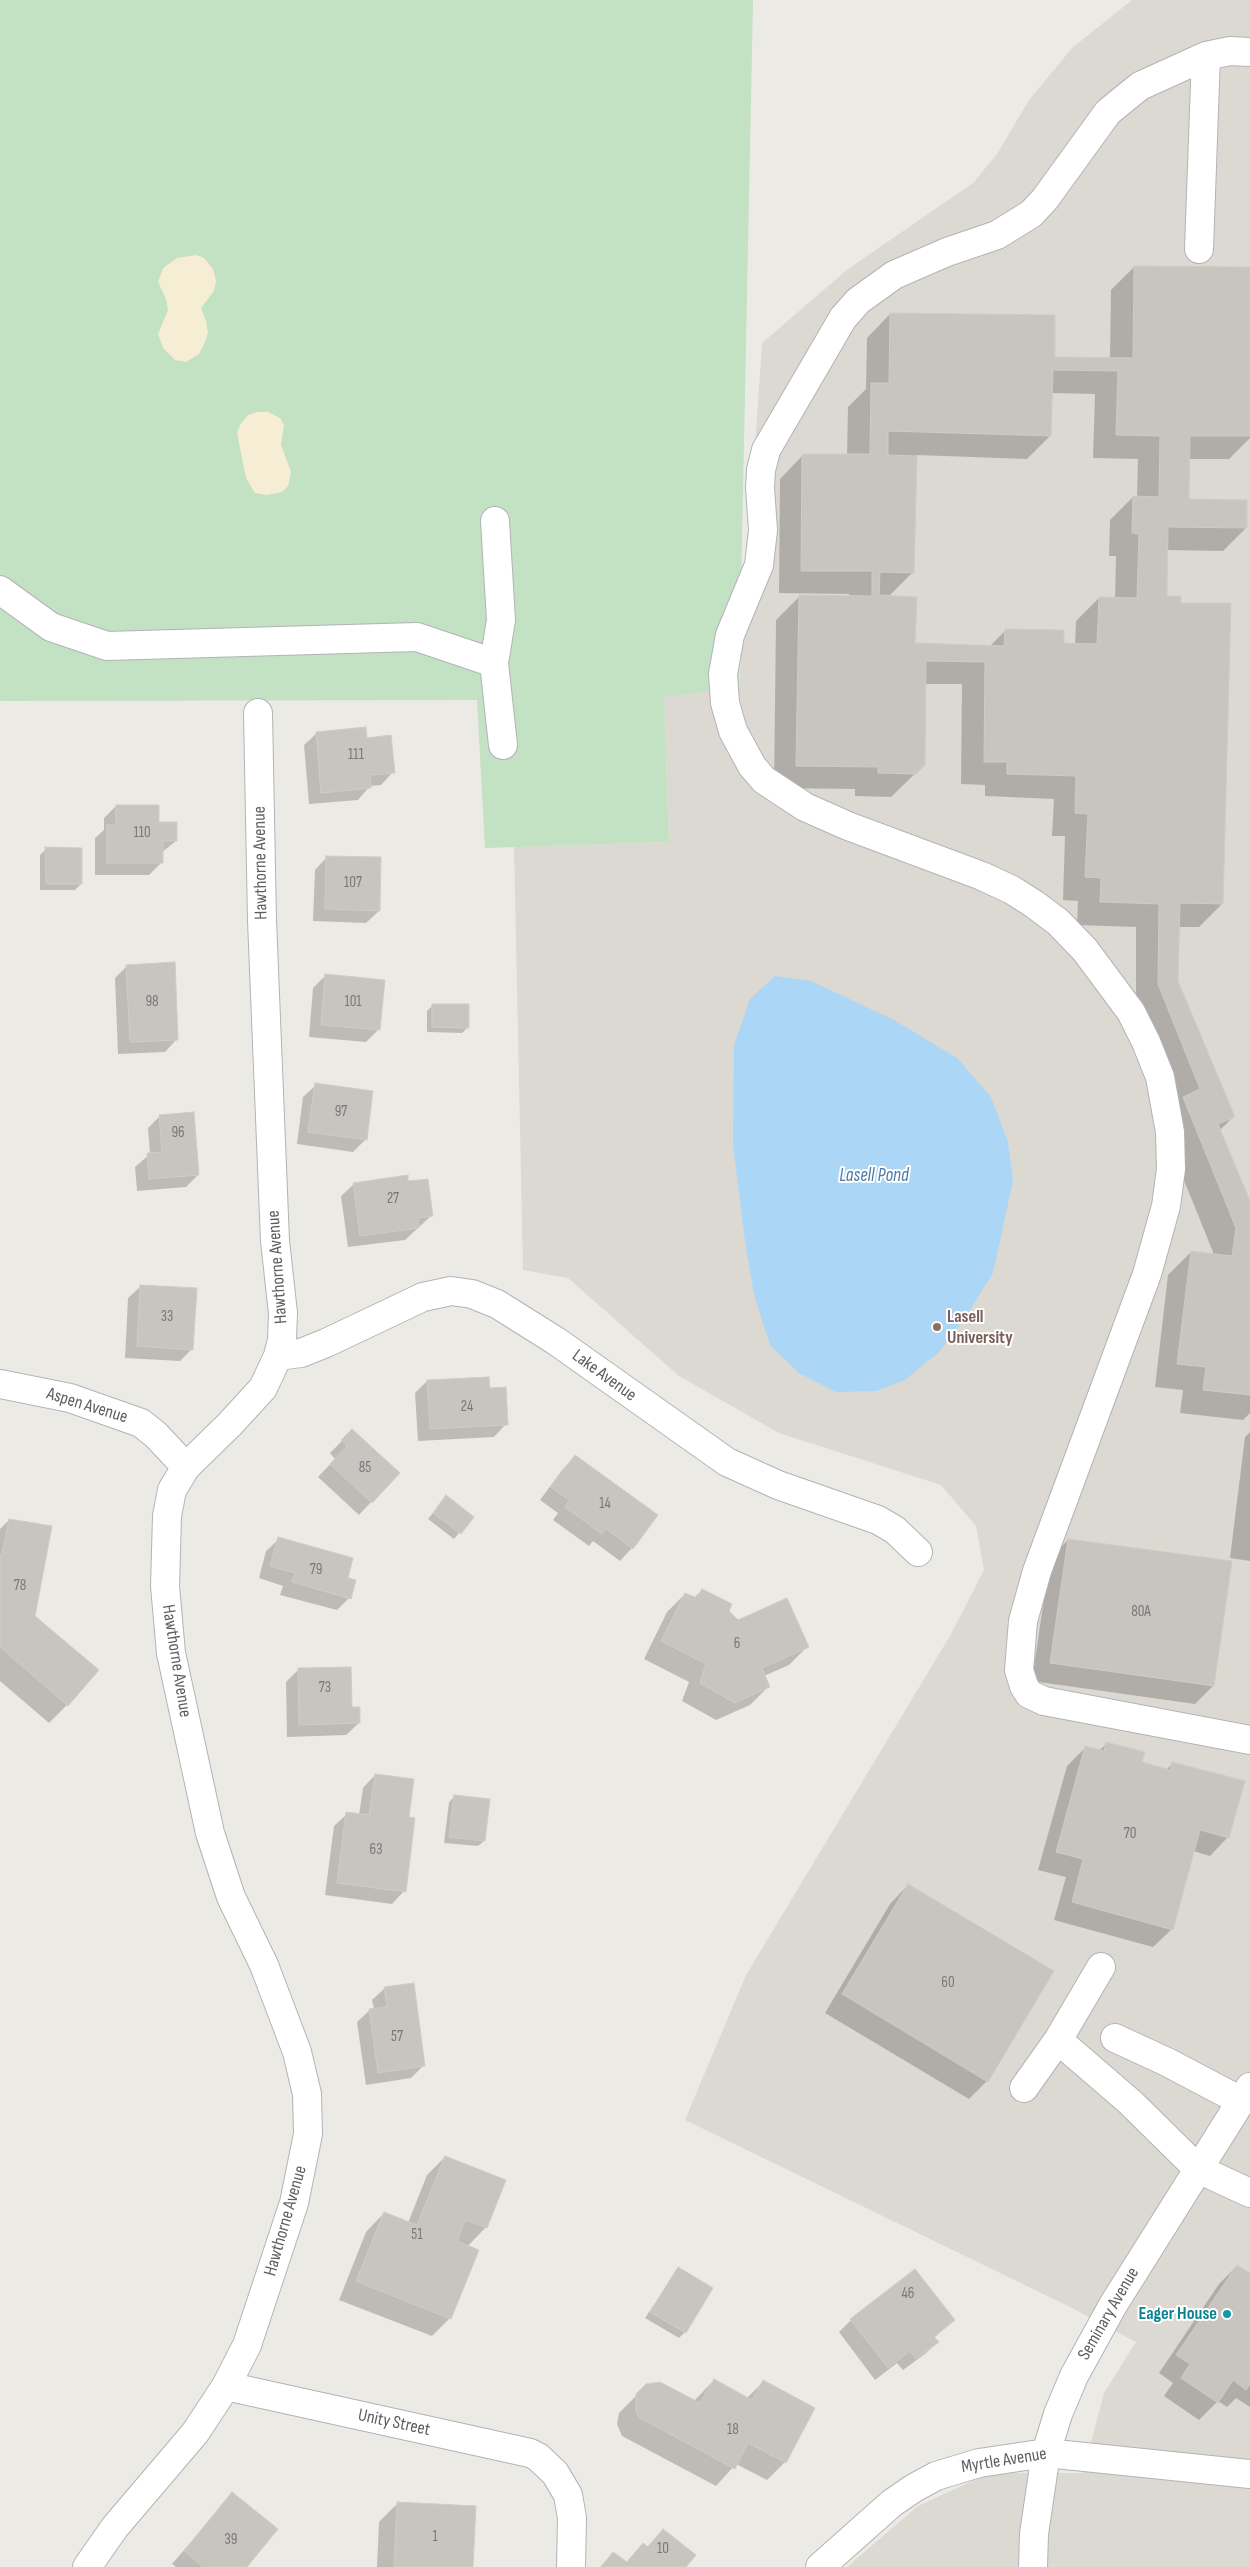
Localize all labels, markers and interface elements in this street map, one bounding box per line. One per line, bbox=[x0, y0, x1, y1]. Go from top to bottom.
house number: 111 bbox=[348, 746, 364, 764]
street label: Hawthorne Avenue bbox=[249, 806, 273, 920]
house number: 110 bbox=[133, 824, 151, 842]
house number: 107 bbox=[344, 874, 362, 892]
house number: 98 bbox=[145, 993, 159, 1011]
house number: 101 bbox=[344, 993, 362, 1011]
house number: 97 bbox=[335, 1103, 347, 1121]
house number: 96 bbox=[171, 1124, 185, 1142]
water label: Lasell Pond bbox=[839, 1165, 909, 1187]
house number: 27 bbox=[387, 1190, 399, 1208]
street label: Hawthorne Avenue bbox=[263, 1210, 293, 1324]
place label: Lasell University bbox=[947, 1306, 1013, 1348]
house number: 33 bbox=[161, 1308, 173, 1326]
marker: Lasell University bbox=[931, 1321, 943, 1333]
street label: Lake Avenue bbox=[568, 1345, 640, 1407]
street label: Aspen Avenue bbox=[44, 1383, 130, 1429]
house number: 24 bbox=[461, 1398, 473, 1416]
house number: 85 bbox=[359, 1459, 371, 1477]
house number: 14 bbox=[599, 1495, 611, 1513]
house number: 79 bbox=[310, 1561, 322, 1579]
house number: 78 bbox=[14, 1577, 26, 1595]
street label: Hawthorne Avenue bbox=[156, 1603, 196, 1719]
house number: 80A bbox=[1131, 1603, 1151, 1621]
house number: 6 bbox=[734, 1635, 740, 1653]
house number: 73 bbox=[319, 1679, 331, 1697]
house number: 70 bbox=[1124, 1825, 1136, 1843]
house number: 63 bbox=[370, 1841, 382, 1859]
house number: 60 bbox=[941, 1974, 955, 1992]
house number: 57 bbox=[391, 2028, 403, 2046]
street label: Hawthorne Avenue bbox=[260, 2163, 312, 2279]
house number: 51 bbox=[411, 2226, 423, 2244]
street label: Seminary Avenue bbox=[1074, 2264, 1144, 2364]
house number: 46 bbox=[902, 2285, 914, 2303]
place label: Eager House bbox=[1139, 2303, 1217, 2325]
marker: Eager House bbox=[1221, 2308, 1233, 2320]
street label: Unity Street bbox=[356, 2405, 432, 2441]
house number: 18 bbox=[727, 2421, 739, 2439]
street label: Myrtle Avenue bbox=[960, 2444, 1048, 2478]
house number: 1 bbox=[432, 2528, 438, 2546]
house number: 39 bbox=[225, 2531, 237, 2549]
house number: 10 bbox=[657, 2540, 669, 2558]

